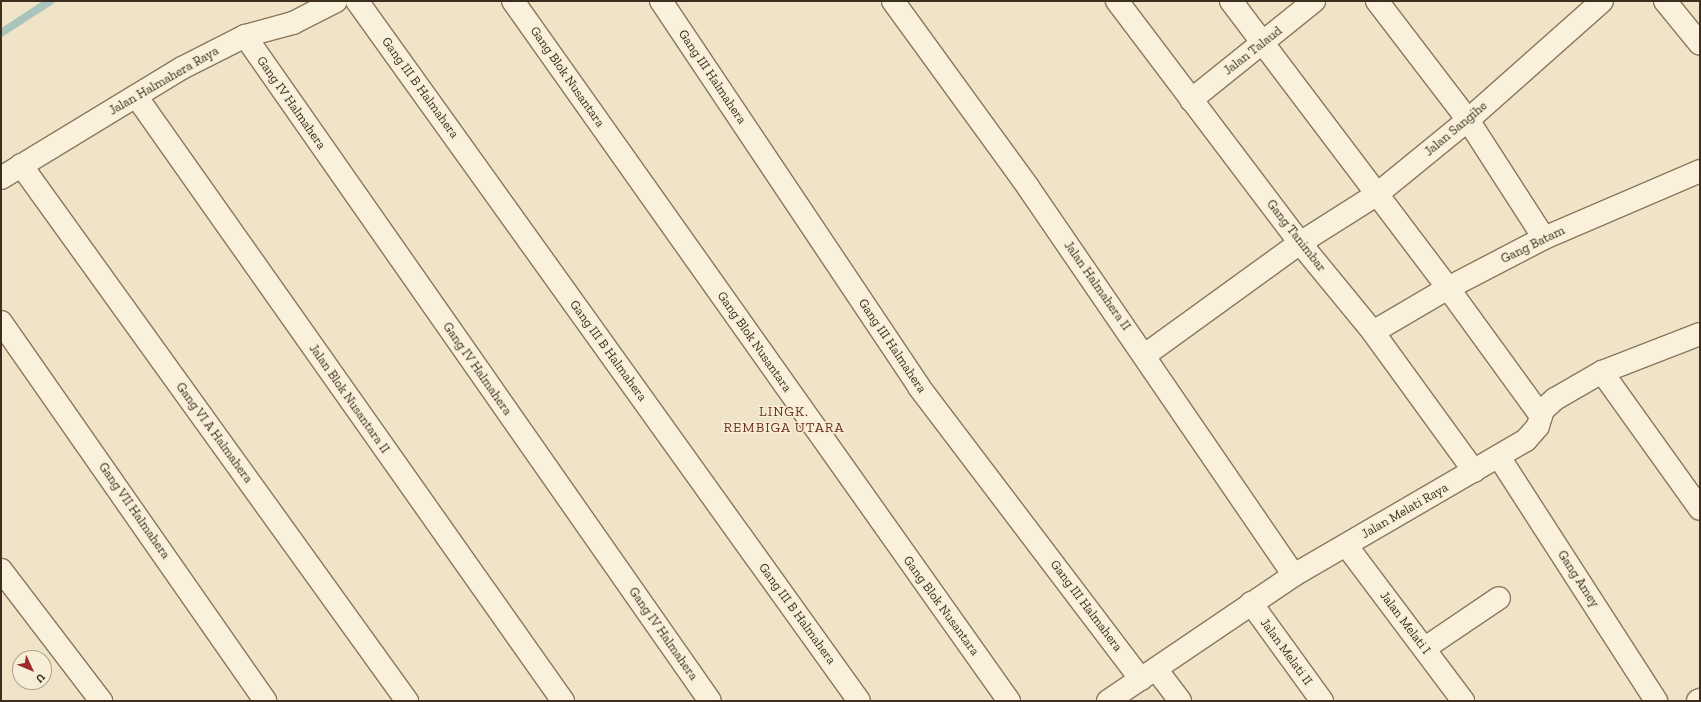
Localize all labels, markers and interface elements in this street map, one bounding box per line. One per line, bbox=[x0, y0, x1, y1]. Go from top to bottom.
street label: Jalan Talaud bbox=[1221, 23, 1285, 79]
street label: Gang Blok Nusantara bbox=[526, 24, 608, 130]
street label: Gang III Halmahera bbox=[675, 27, 749, 127]
street label: Gang III B Halmahera bbox=[378, 34, 462, 142]
street label: Jalan Halmahera Raya bbox=[106, 43, 222, 119]
street label: Gang IV Halmahera bbox=[253, 53, 329, 153]
street label: Jalan Sangihe bbox=[1422, 98, 1490, 160]
street label: Gang Tanimbar bbox=[1263, 197, 1329, 275]
street label: Gang Batam bbox=[1498, 223, 1568, 267]
street label: Jalan Halmahera II bbox=[1060, 238, 1134, 334]
street label: Gang Blok Nusantara bbox=[713, 289, 795, 395]
street label: Gang III Halmahera bbox=[855, 296, 929, 396]
street label: Gang III B Halmahera bbox=[566, 297, 650, 405]
street label: Gang IV Halmahera bbox=[439, 319, 515, 419]
street label: Jalan Blok Nusantara II bbox=[305, 341, 393, 457]
street label: Gang VI A Halmahera bbox=[172, 379, 256, 487]
district label: LINGK. REMBIGA UTARA bbox=[723, 404, 845, 436]
street label: Gang VII Halmahera bbox=[95, 460, 173, 562]
street label: Jalan Melati Raya bbox=[1359, 480, 1451, 542]
street label: Gang Amey bbox=[1554, 548, 1602, 610]
street label: Gang Blok Nusantara bbox=[900, 553, 982, 659]
street label: Gang III Halmahera bbox=[1047, 557, 1125, 655]
street label: Gang III B Halmahera bbox=[755, 560, 839, 668]
street label: Gang IV Halmahera bbox=[625, 584, 701, 684]
street label: Jalan Melati I bbox=[1376, 589, 1434, 657]
street label: Jalan Melati II bbox=[1257, 616, 1315, 688]
north arrow bbox=[12, 650, 52, 690]
text: U bbox=[33, 671, 48, 685]

